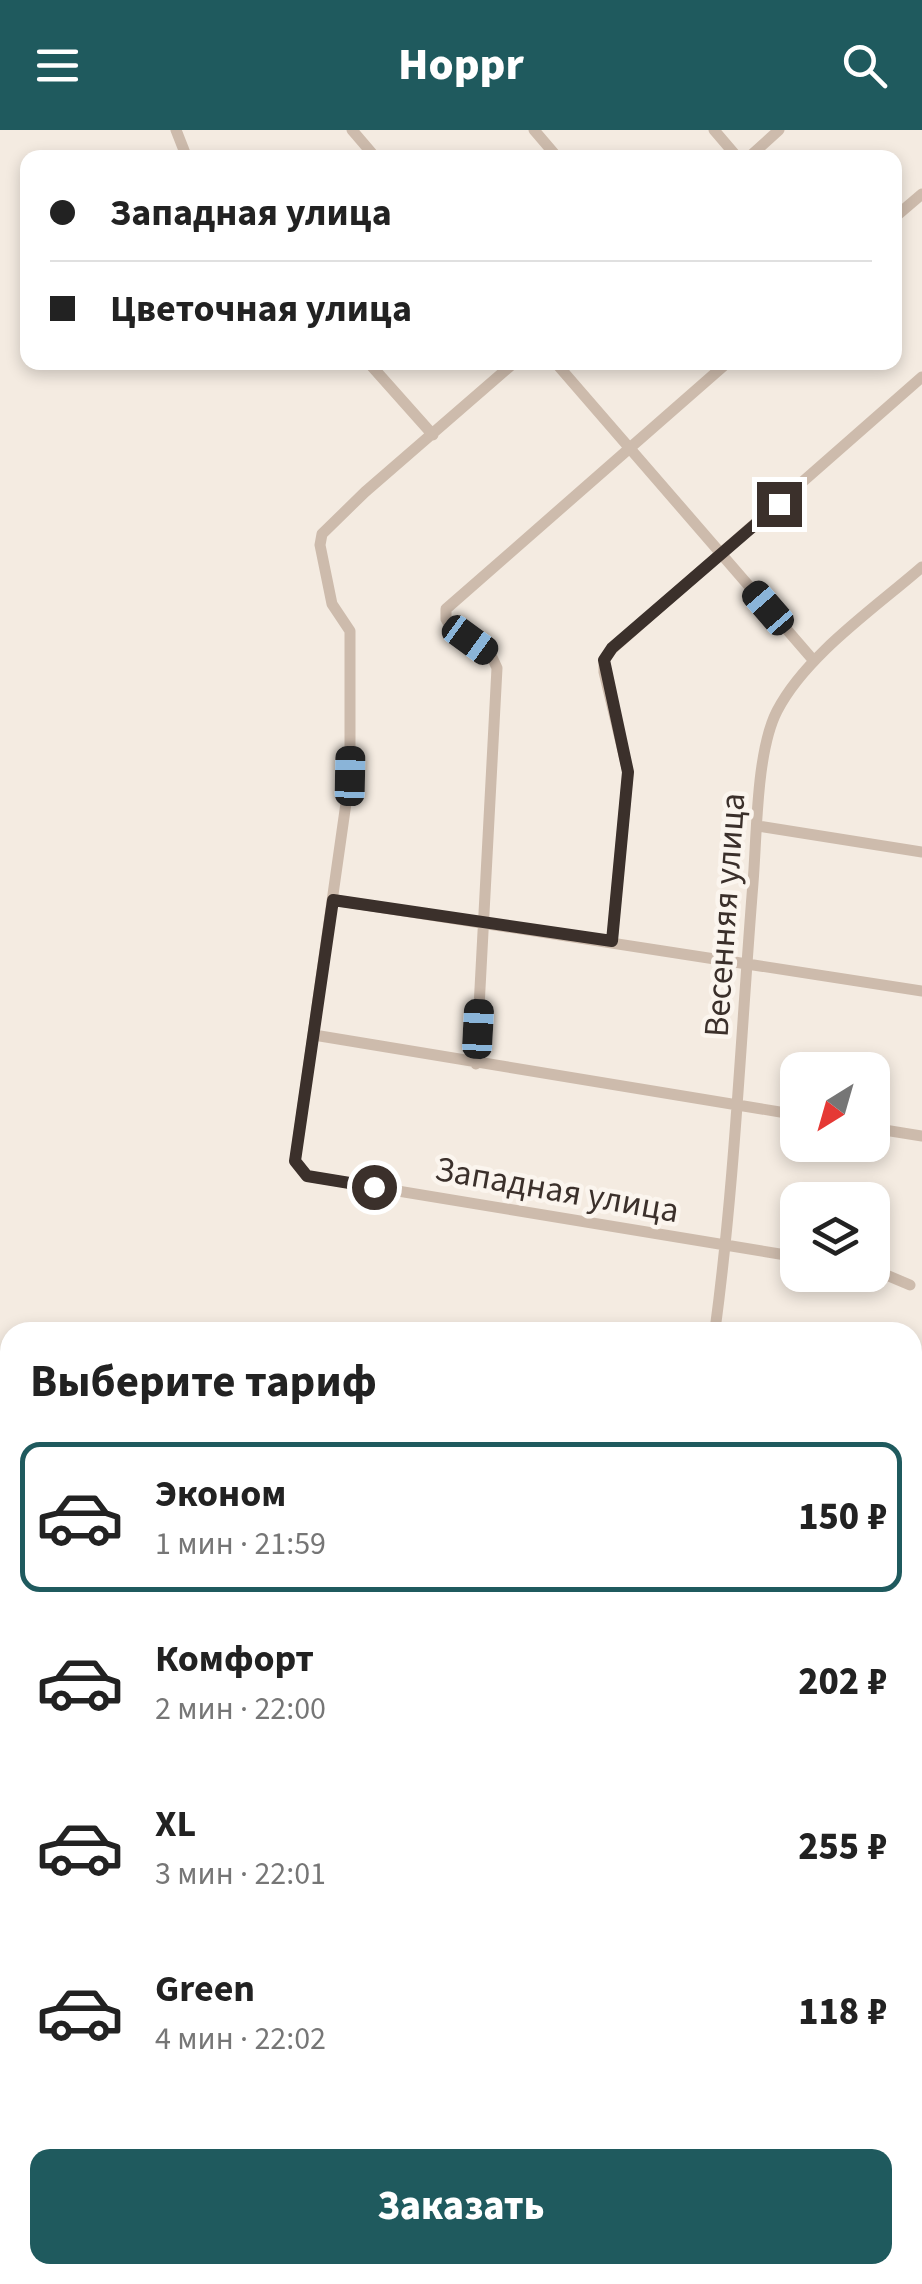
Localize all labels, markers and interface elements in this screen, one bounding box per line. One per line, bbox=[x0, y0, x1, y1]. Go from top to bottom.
text: Hoppr bbox=[398, 33, 524, 97]
icon: menu bbox=[30, 38, 85, 93]
icon: search bbox=[837, 38, 892, 93]
text: Западная улица bbox=[110, 186, 392, 240]
text: Цветочная улица bbox=[110, 282, 412, 336]
route end bbox=[757, 482, 802, 527]
car bbox=[737, 576, 799, 640]
car bbox=[437, 610, 503, 670]
car bbox=[334, 746, 366, 806]
street label: Весенняя улица bbox=[692, 791, 758, 1039]
car bbox=[461, 998, 495, 1060]
north arrow bbox=[780, 1052, 890, 1162]
map controls bbox=[780, 1052, 890, 1292]
street label: Западная улица bbox=[431, 1144, 683, 1236]
route start bbox=[352, 1165, 397, 1210]
button: layers bbox=[780, 1182, 890, 1292]
text: Выберите тариф bbox=[30, 1350, 377, 1414]
text: Эконом bbox=[155, 1467, 286, 1521]
icon: car bbox=[35, 1472, 125, 1562]
text: 150 ₽ bbox=[798, 1490, 887, 1544]
text: 1 мин · 21:59 bbox=[155, 1521, 326, 1567]
text: Комфорт bbox=[155, 1632, 314, 1686]
icon: car bbox=[35, 1637, 125, 1727]
text: 202 ₽ bbox=[798, 1655, 887, 1709]
text: 2 мин · 22:00 bbox=[155, 1686, 326, 1732]
text: XL bbox=[155, 1797, 196, 1851]
icon: car bbox=[35, 1802, 125, 1892]
text: 255 ₽ bbox=[798, 1820, 887, 1874]
text: 3 мин · 22:01 bbox=[155, 1851, 326, 1897]
text: Green bbox=[155, 1962, 255, 2016]
icon: car bbox=[35, 1967, 125, 2057]
text: 118 ₽ bbox=[798, 1985, 887, 2039]
text: 4 мин · 22:02 bbox=[155, 2016, 326, 2062]
button: Заказать bbox=[30, 2149, 892, 2264]

